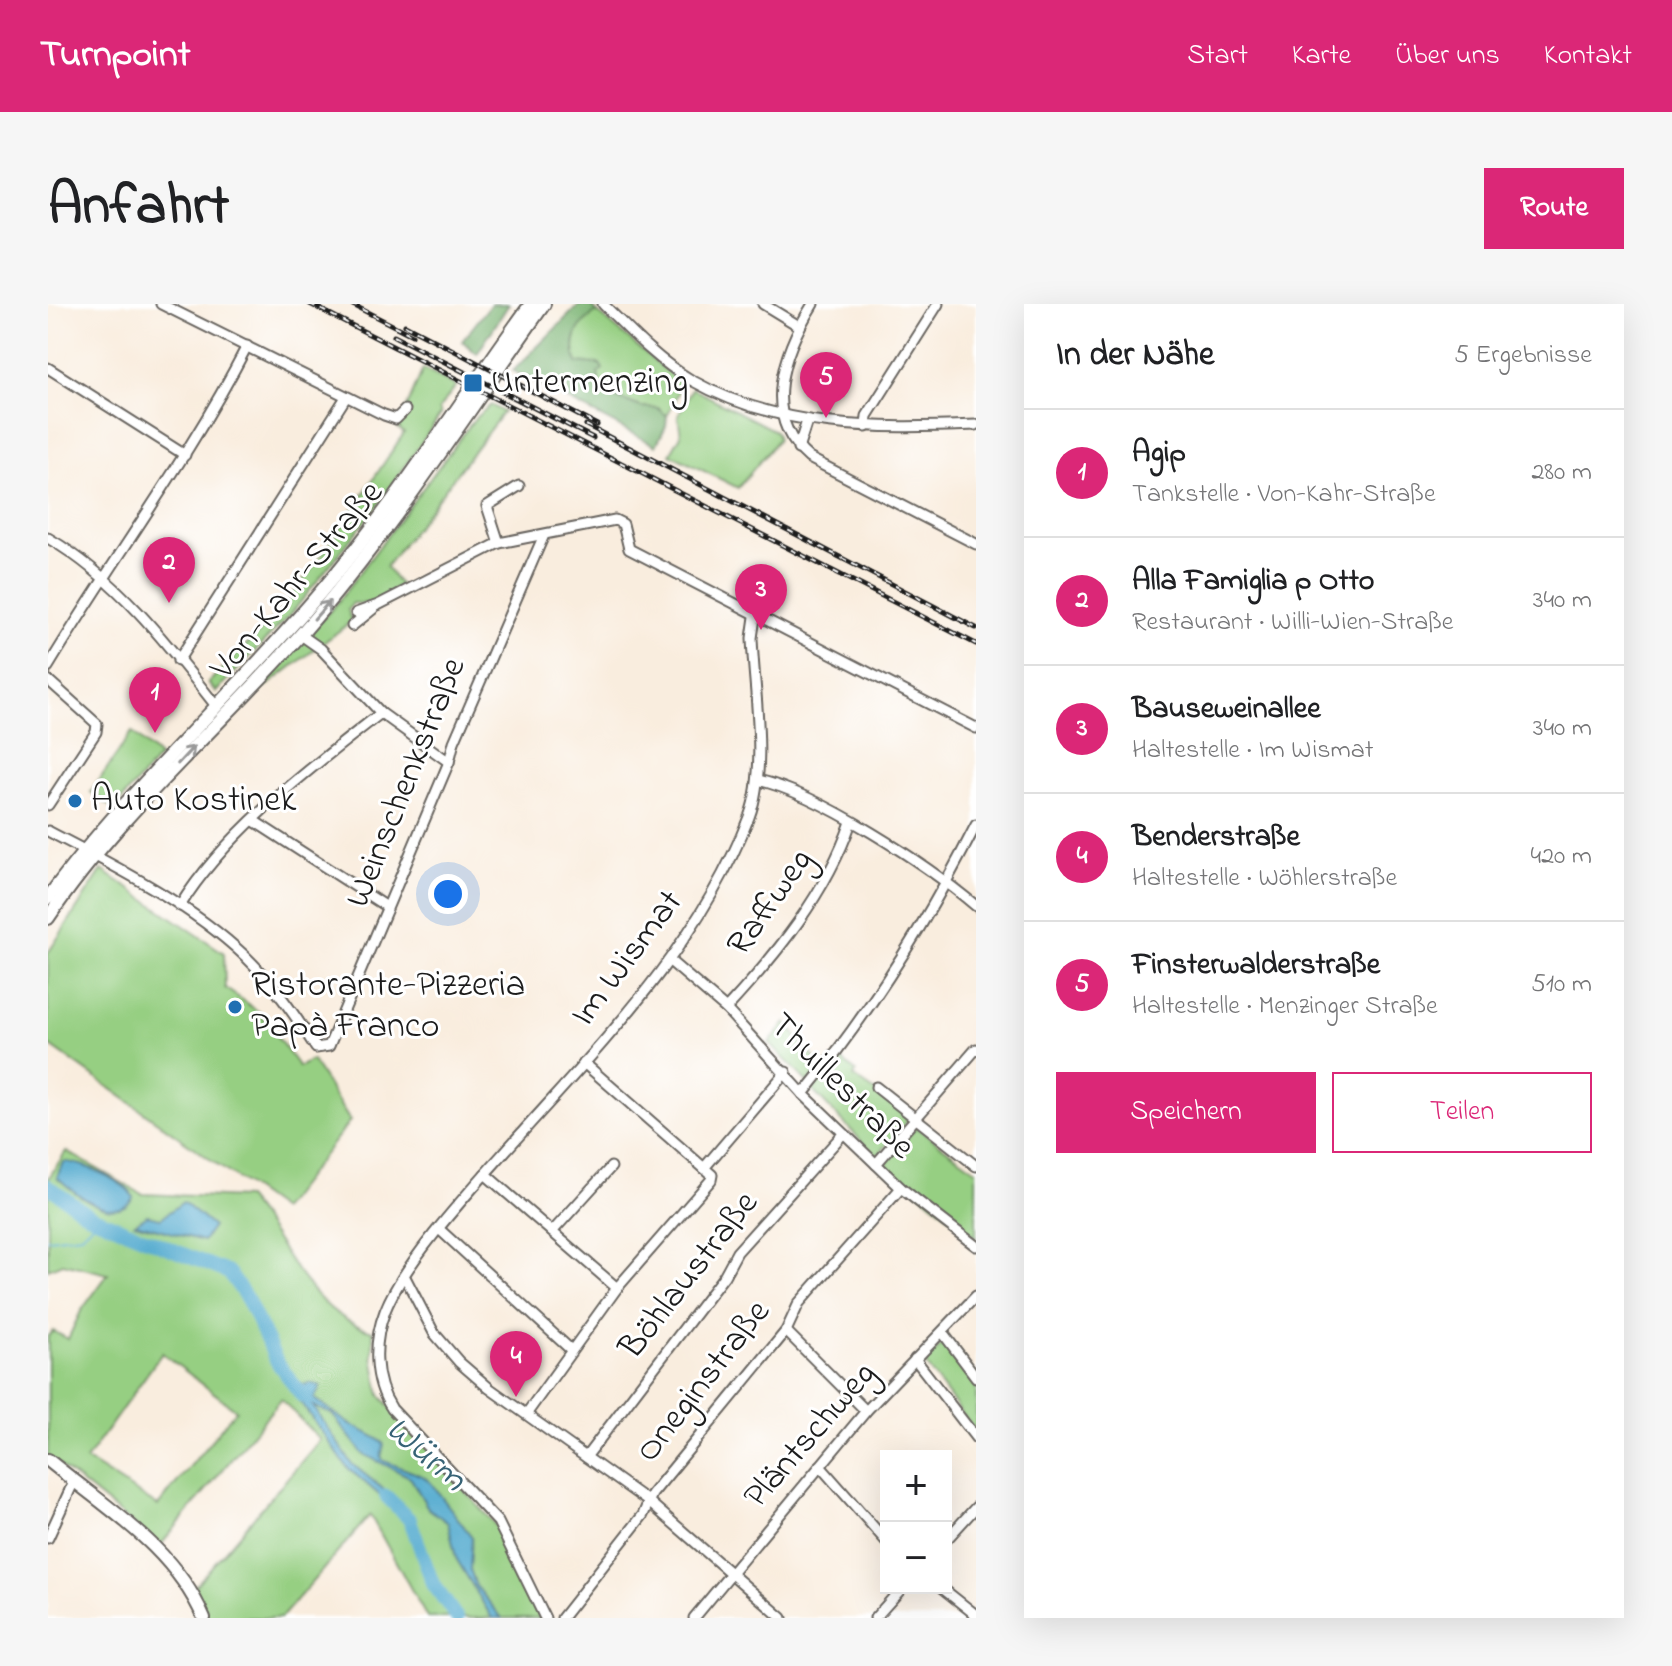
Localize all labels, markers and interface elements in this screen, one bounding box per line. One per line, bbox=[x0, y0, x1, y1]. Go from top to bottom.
text: Turnpoint bbox=[40, 28, 190, 84]
text: Start bbox=[1187, 36, 1248, 77]
text: Karte bbox=[1292, 36, 1351, 77]
text: Über uns bbox=[1395, 36, 1500, 77]
text: Kontakt bbox=[1544, 36, 1632, 77]
text: Anfahrt bbox=[48, 168, 229, 249]
button: Route bbox=[1484, 168, 1624, 249]
text: In der Nähe bbox=[1056, 331, 1214, 381]
text: 5 Ergebnisse bbox=[1454, 337, 1592, 375]
pin: 5 bbox=[800, 352, 852, 418]
place label: Untermenzing bbox=[491, 357, 688, 410]
marker: Untermenzing bbox=[462, 372, 484, 394]
text: Agip bbox=[1132, 432, 1186, 476]
text: 1 bbox=[1078, 454, 1086, 492]
text: 280 m bbox=[1531, 454, 1592, 492]
street label: Von-Kahr-Straße bbox=[198, 469, 398, 693]
text: Tankstelle · Von-Kahr-Straße bbox=[1132, 476, 1436, 514]
pin: 2 bbox=[143, 537, 195, 603]
text: Alla Famiglia p Otto bbox=[1132, 560, 1374, 604]
pin: 3 bbox=[735, 564, 787, 630]
text: 2 bbox=[1076, 582, 1088, 620]
text: 340 m bbox=[1533, 582, 1592, 620]
one-way arrow bbox=[313, 600, 331, 621]
text: Restaurant · Willi-Wien-Straße bbox=[1132, 604, 1453, 642]
street label: Weinschenkstraße bbox=[333, 649, 482, 916]
pin: 1 bbox=[129, 667, 181, 733]
text: Bauseweinallee bbox=[1132, 688, 1321, 732]
text: 3 bbox=[1077, 710, 1087, 748]
text: 340 m bbox=[1533, 710, 1592, 748]
text: Haltestelle · Im Wismat bbox=[1132, 732, 1374, 770]
one-way arrow bbox=[177, 746, 195, 766]
place label: Auto Kostinek bbox=[91, 775, 296, 828]
marker: Auto Kostinek bbox=[66, 792, 84, 810]
text: Benderstraße bbox=[1132, 816, 1300, 860]
street label: Raffweg bbox=[715, 838, 827, 968]
text: 4 bbox=[1077, 838, 1087, 876]
text: 420 m bbox=[1530, 838, 1592, 876]
text: Haltestelle · Wöhlerstraße bbox=[1132, 860, 1397, 898]
your location bbox=[428, 874, 468, 914]
street label: Im Wismat bbox=[559, 879, 697, 1039]
text: Finsterwalderstraße bbox=[1132, 944, 1380, 988]
place label: Ristorante-Pizzeria Papà Franco bbox=[251, 960, 525, 1054]
text: 5 bbox=[1075, 966, 1089, 1004]
text: 510 m bbox=[1531, 966, 1592, 1004]
text: Haltestelle · Menzinger Straße bbox=[1132, 988, 1438, 1026]
marker: Ristorante-Pizzeria Papà Franco bbox=[226, 998, 244, 1016]
street label: Thuillestraße bbox=[755, 1001, 927, 1173]
button: Speichern bbox=[1056, 1072, 1316, 1153]
button: Teilen bbox=[1332, 1072, 1592, 1153]
street label: Böhlaustraße bbox=[607, 1180, 773, 1372]
street label: Oneginstraße bbox=[623, 1289, 785, 1475]
pin: 4 bbox=[490, 1331, 542, 1397]
street label: Pläntschweg bbox=[732, 1351, 890, 1521]
water label: Würm bbox=[372, 1404, 479, 1507]
map controls bbox=[880, 1450, 952, 1594]
button: + bbox=[880, 1450, 952, 1522]
button: − bbox=[880, 1522, 952, 1594]

